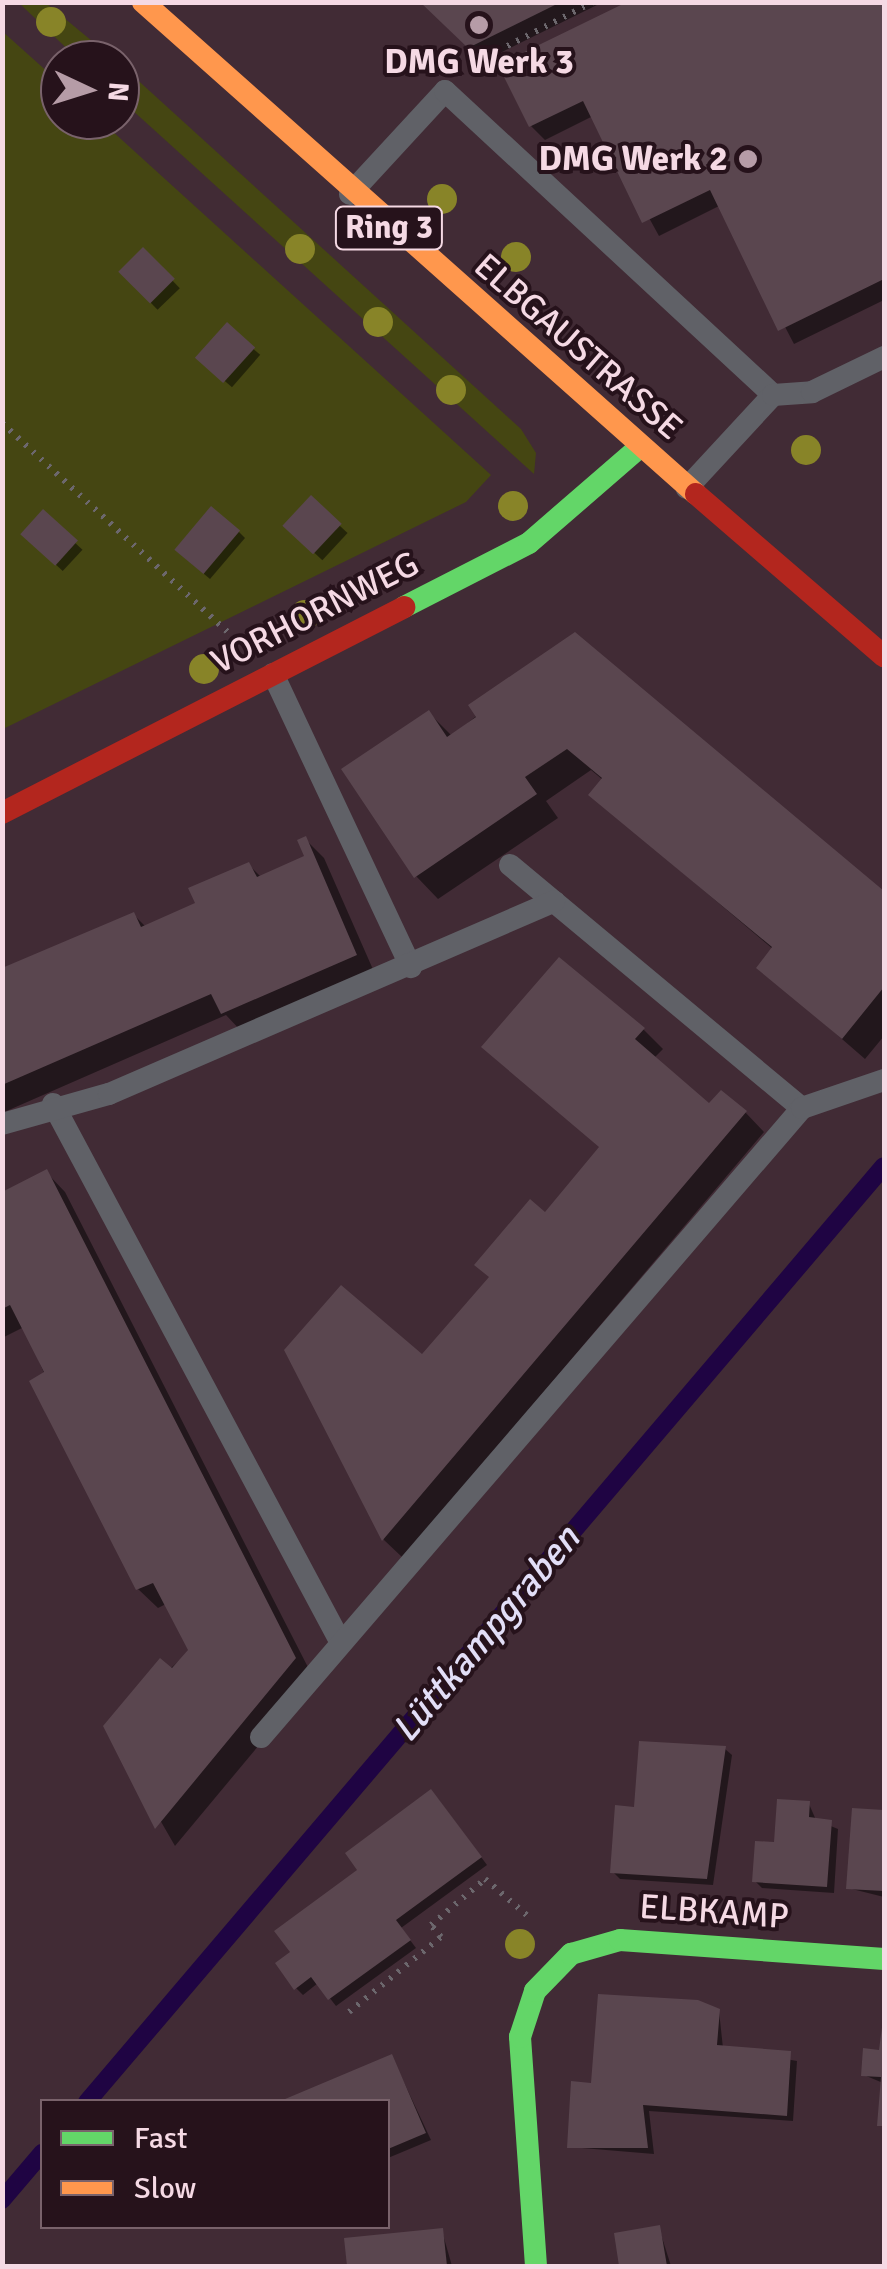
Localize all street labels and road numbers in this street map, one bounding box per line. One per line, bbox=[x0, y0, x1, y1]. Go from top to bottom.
road number: Ring 3 bbox=[334, 201, 444, 255]
street label: ELBGAUSTRASSE bbox=[465, 245, 691, 449]
street label: VORHORNWEG bbox=[204, 543, 426, 683]
street label: ELBKAMP bbox=[638, 1886, 790, 1938]

